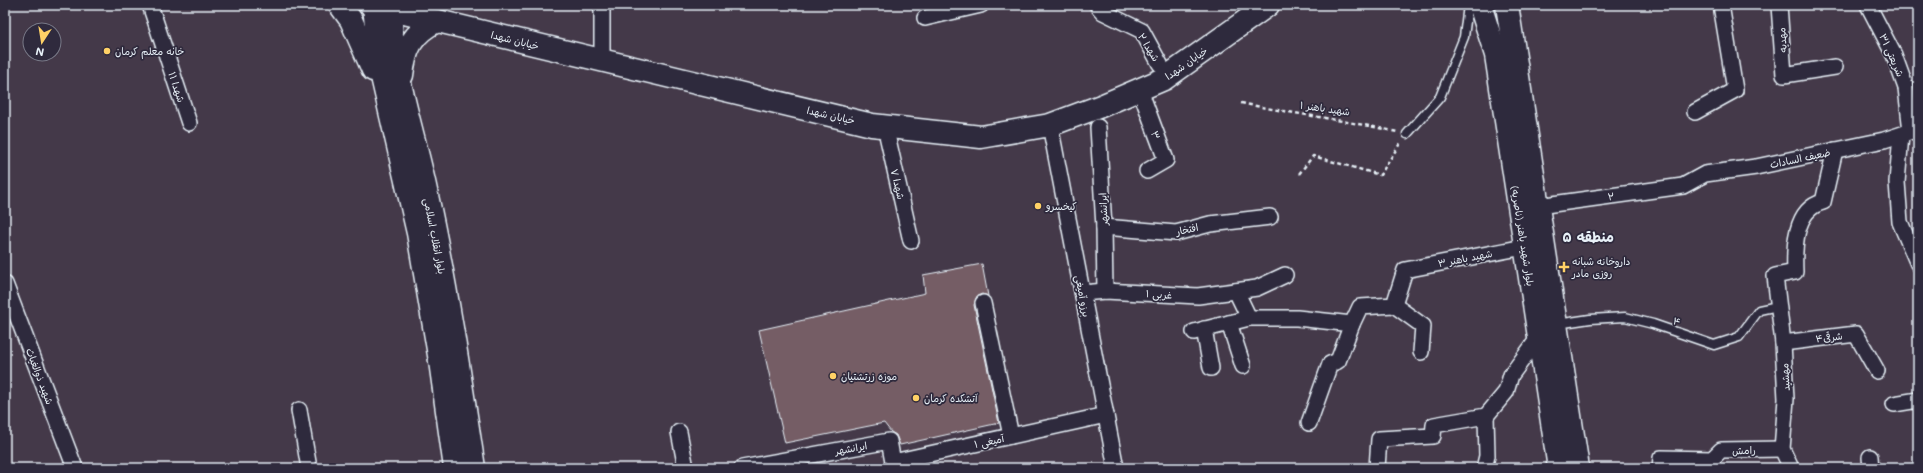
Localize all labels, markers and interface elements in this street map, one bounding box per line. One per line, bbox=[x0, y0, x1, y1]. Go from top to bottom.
north arrow bbox=[22, 22, 62, 62]
street label: خیابان شهدا bbox=[490, 27, 541, 53]
street label: مهدیه bbox=[1774, 27, 1790, 53]
street label: شهدا ۲ bbox=[1135, 30, 1163, 64]
street label: شریعتی ۳۱ bbox=[1875, 31, 1908, 79]
street label: خیابان شهدا bbox=[1162, 43, 1210, 83]
text: N bbox=[34, 44, 45, 60]
place label: خانه معلم کرمان bbox=[115, 44, 184, 59]
marker: خانه معلم کرمان bbox=[102, 46, 112, 56]
street label: شهدا ۱۱ bbox=[165, 70, 189, 104]
street label: شهید باهنر ۱ bbox=[1299, 98, 1351, 118]
street label: خیابان شهدا bbox=[806, 103, 857, 127]
street label: ۳ bbox=[1148, 129, 1164, 141]
street label: ضعیف السادات bbox=[1769, 145, 1831, 171]
street label: شهدا ۷ bbox=[888, 167, 908, 201]
street label: بلوار شهید باهنر (ناصریه) bbox=[1508, 185, 1538, 287]
street label: ۲ bbox=[1607, 189, 1615, 203]
street label: ایرانشهر bbox=[1095, 192, 1111, 227]
street label: بلوار انقلاب اسلامی bbox=[420, 197, 449, 275]
place label: کیخسرو bbox=[1045, 199, 1077, 213]
marker: کیخسرو bbox=[1033, 201, 1043, 211]
street label: افتخار bbox=[1173, 220, 1200, 238]
district label: منطقه ۵ bbox=[1562, 227, 1614, 246]
street label: شهید باهنر ۳ bbox=[1437, 246, 1494, 270]
place label: داروخانه شبانه روزی مادر bbox=[1571, 254, 1631, 280]
marker: داروخانه شبانه روزی مادر bbox=[1559, 262, 1569, 272]
street label: برزو آمیغی bbox=[1071, 274, 1094, 318]
street label: ۱ غربی bbox=[1145, 286, 1173, 303]
street label: ۴ bbox=[1671, 313, 1683, 329]
street label: شرقی۴ bbox=[1815, 328, 1844, 346]
street label: شهید ذوالغیاث bbox=[23, 346, 57, 406]
street label: مهشید bbox=[1777, 363, 1793, 391]
place label: موزه زرتشتیان bbox=[841, 369, 897, 383]
marker: موزه زرتشتیان bbox=[828, 371, 838, 381]
place label: آتشکده کرمان bbox=[924, 391, 978, 405]
marker: آتشکده کرمان bbox=[911, 393, 921, 403]
street label: آمیغی ۱ bbox=[973, 431, 1006, 452]
street label: ایرانشهر bbox=[833, 438, 868, 458]
street label: رامش bbox=[1732, 443, 1756, 457]

